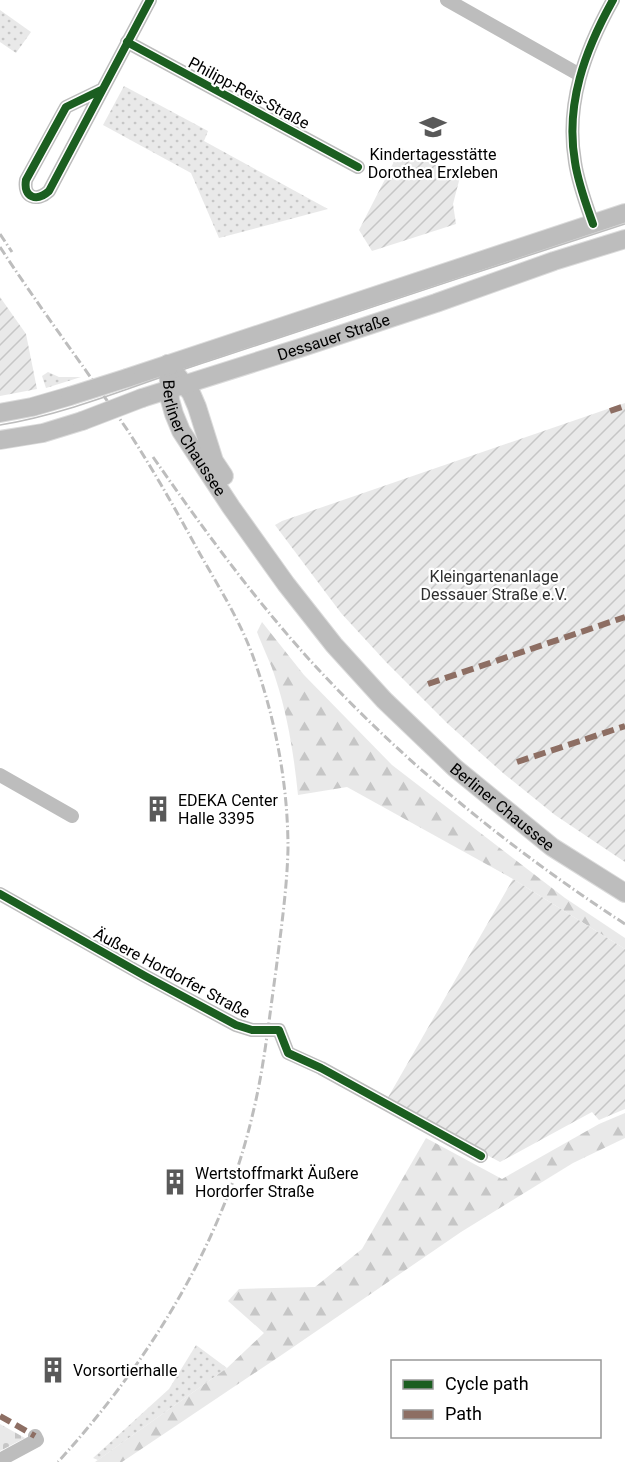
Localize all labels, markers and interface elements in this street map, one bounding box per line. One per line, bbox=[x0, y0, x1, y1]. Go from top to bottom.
street label: Philipp-Reis-Straße bbox=[185, 53, 313, 133]
school or university icon: Kindertagesstätte Dorothea Erxleben bbox=[418, 112, 448, 142]
place label: Kindertagesstätte Dorothea Erxleben bbox=[368, 145, 498, 182]
street label: Dessauer Straße bbox=[275, 309, 392, 364]
street label: Berliner Chaussee bbox=[159, 379, 230, 499]
park label: Kleingartenanlage Dessauer Straße e.V. bbox=[421, 567, 567, 604]
street label: Berliner Chaussee bbox=[447, 759, 558, 855]
place label: EDEKA Center Halle 3395 bbox=[178, 791, 279, 828]
building icon: EDEKA Center Halle 3395 bbox=[143, 794, 173, 824]
street label: Äußere Hordorfer Straße bbox=[91, 924, 253, 1022]
place label: Wertstoffmarkt Äußere Hordorfer Straße bbox=[195, 1164, 358, 1201]
building icon: Wertstoffmarkt Äußere Hordorfer Straße bbox=[160, 1167, 190, 1197]
building icon: Vorsortierhalle bbox=[38, 1355, 68, 1385]
legend bbox=[391, 1360, 601, 1438]
place label: Vorsortierhalle bbox=[73, 1361, 177, 1380]
text: Cycle path bbox=[445, 1373, 529, 1394]
text: Path bbox=[445, 1403, 482, 1424]

